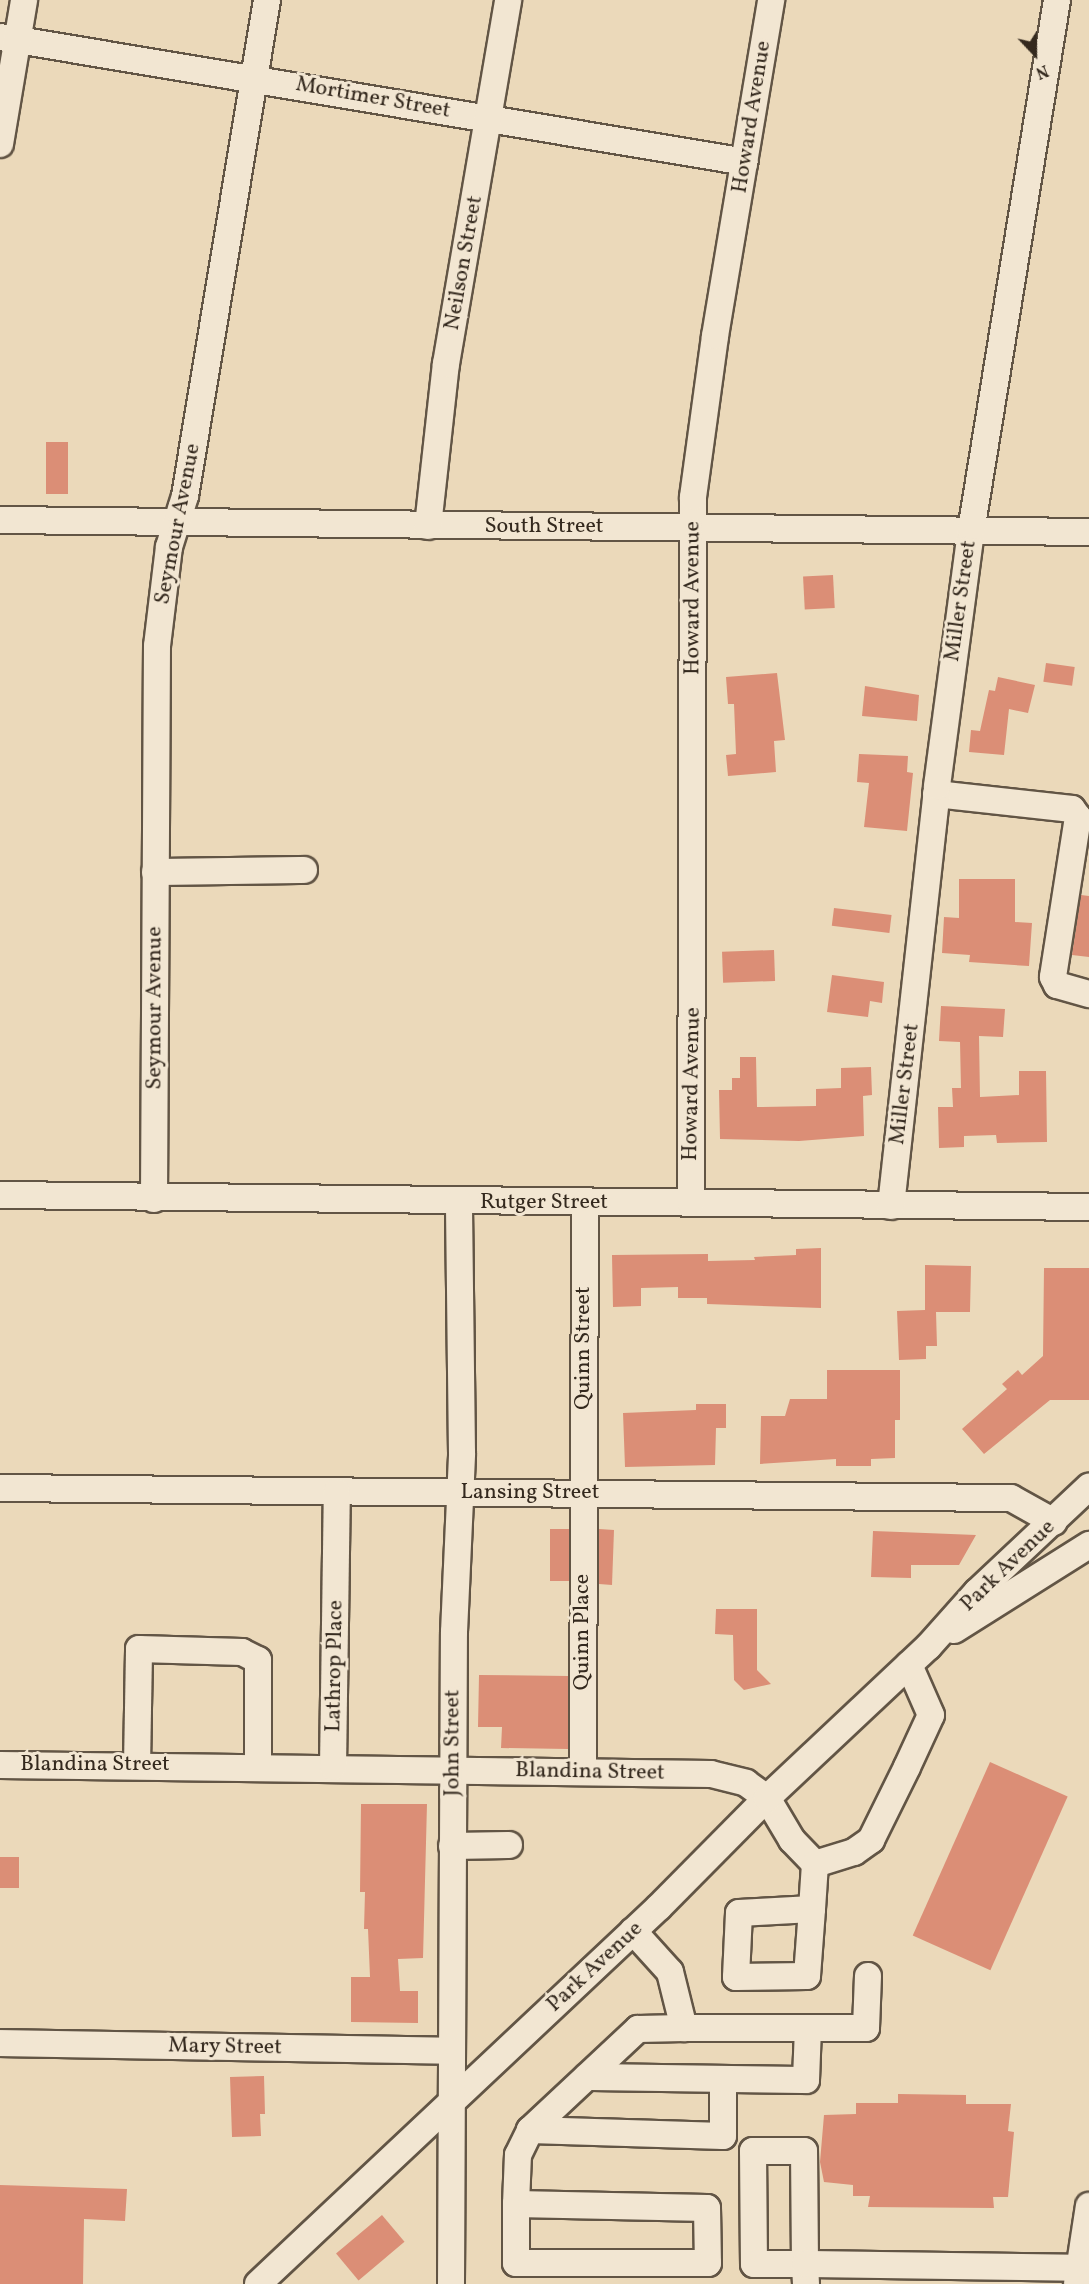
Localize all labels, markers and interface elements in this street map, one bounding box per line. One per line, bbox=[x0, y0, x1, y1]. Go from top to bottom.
north arrow bbox=[1005, 24, 1065, 84]
street label: Howard Avenue bbox=[727, 39, 777, 195]
text: N bbox=[1032, 58, 1051, 83]
street label: Mortimer Street bbox=[294, 71, 452, 125]
street label: Neilson Street bbox=[439, 194, 489, 332]
street label: Seymour Avenue bbox=[149, 441, 207, 607]
street label: South Street bbox=[484, 514, 604, 540]
street label: Howard Avenue bbox=[680, 521, 706, 675]
street label: Miller Street bbox=[939, 539, 983, 663]
street label: Seymour Avenue bbox=[142, 926, 168, 1090]
street label: Howard Avenue bbox=[677, 1007, 707, 1161]
street label: Miller Street bbox=[884, 1022, 926, 1146]
street label: Rutger Street bbox=[480, 1190, 608, 1216]
street label: Quinn Street bbox=[571, 1286, 597, 1410]
street label: Lansing Street bbox=[461, 1480, 599, 1506]
street label: Park Avenue bbox=[955, 1514, 1061, 1618]
street label: Quinn Place bbox=[570, 1574, 596, 1690]
street label: Lathrop Place bbox=[321, 1600, 349, 1732]
street label: John Street bbox=[440, 1689, 466, 1797]
street label: Blandina Street bbox=[20, 1752, 170, 1778]
street label: Blandina Street bbox=[515, 1757, 665, 1787]
street label: Park Avenue bbox=[542, 1916, 648, 2018]
street label: Mary Street bbox=[167, 2033, 283, 2061]

